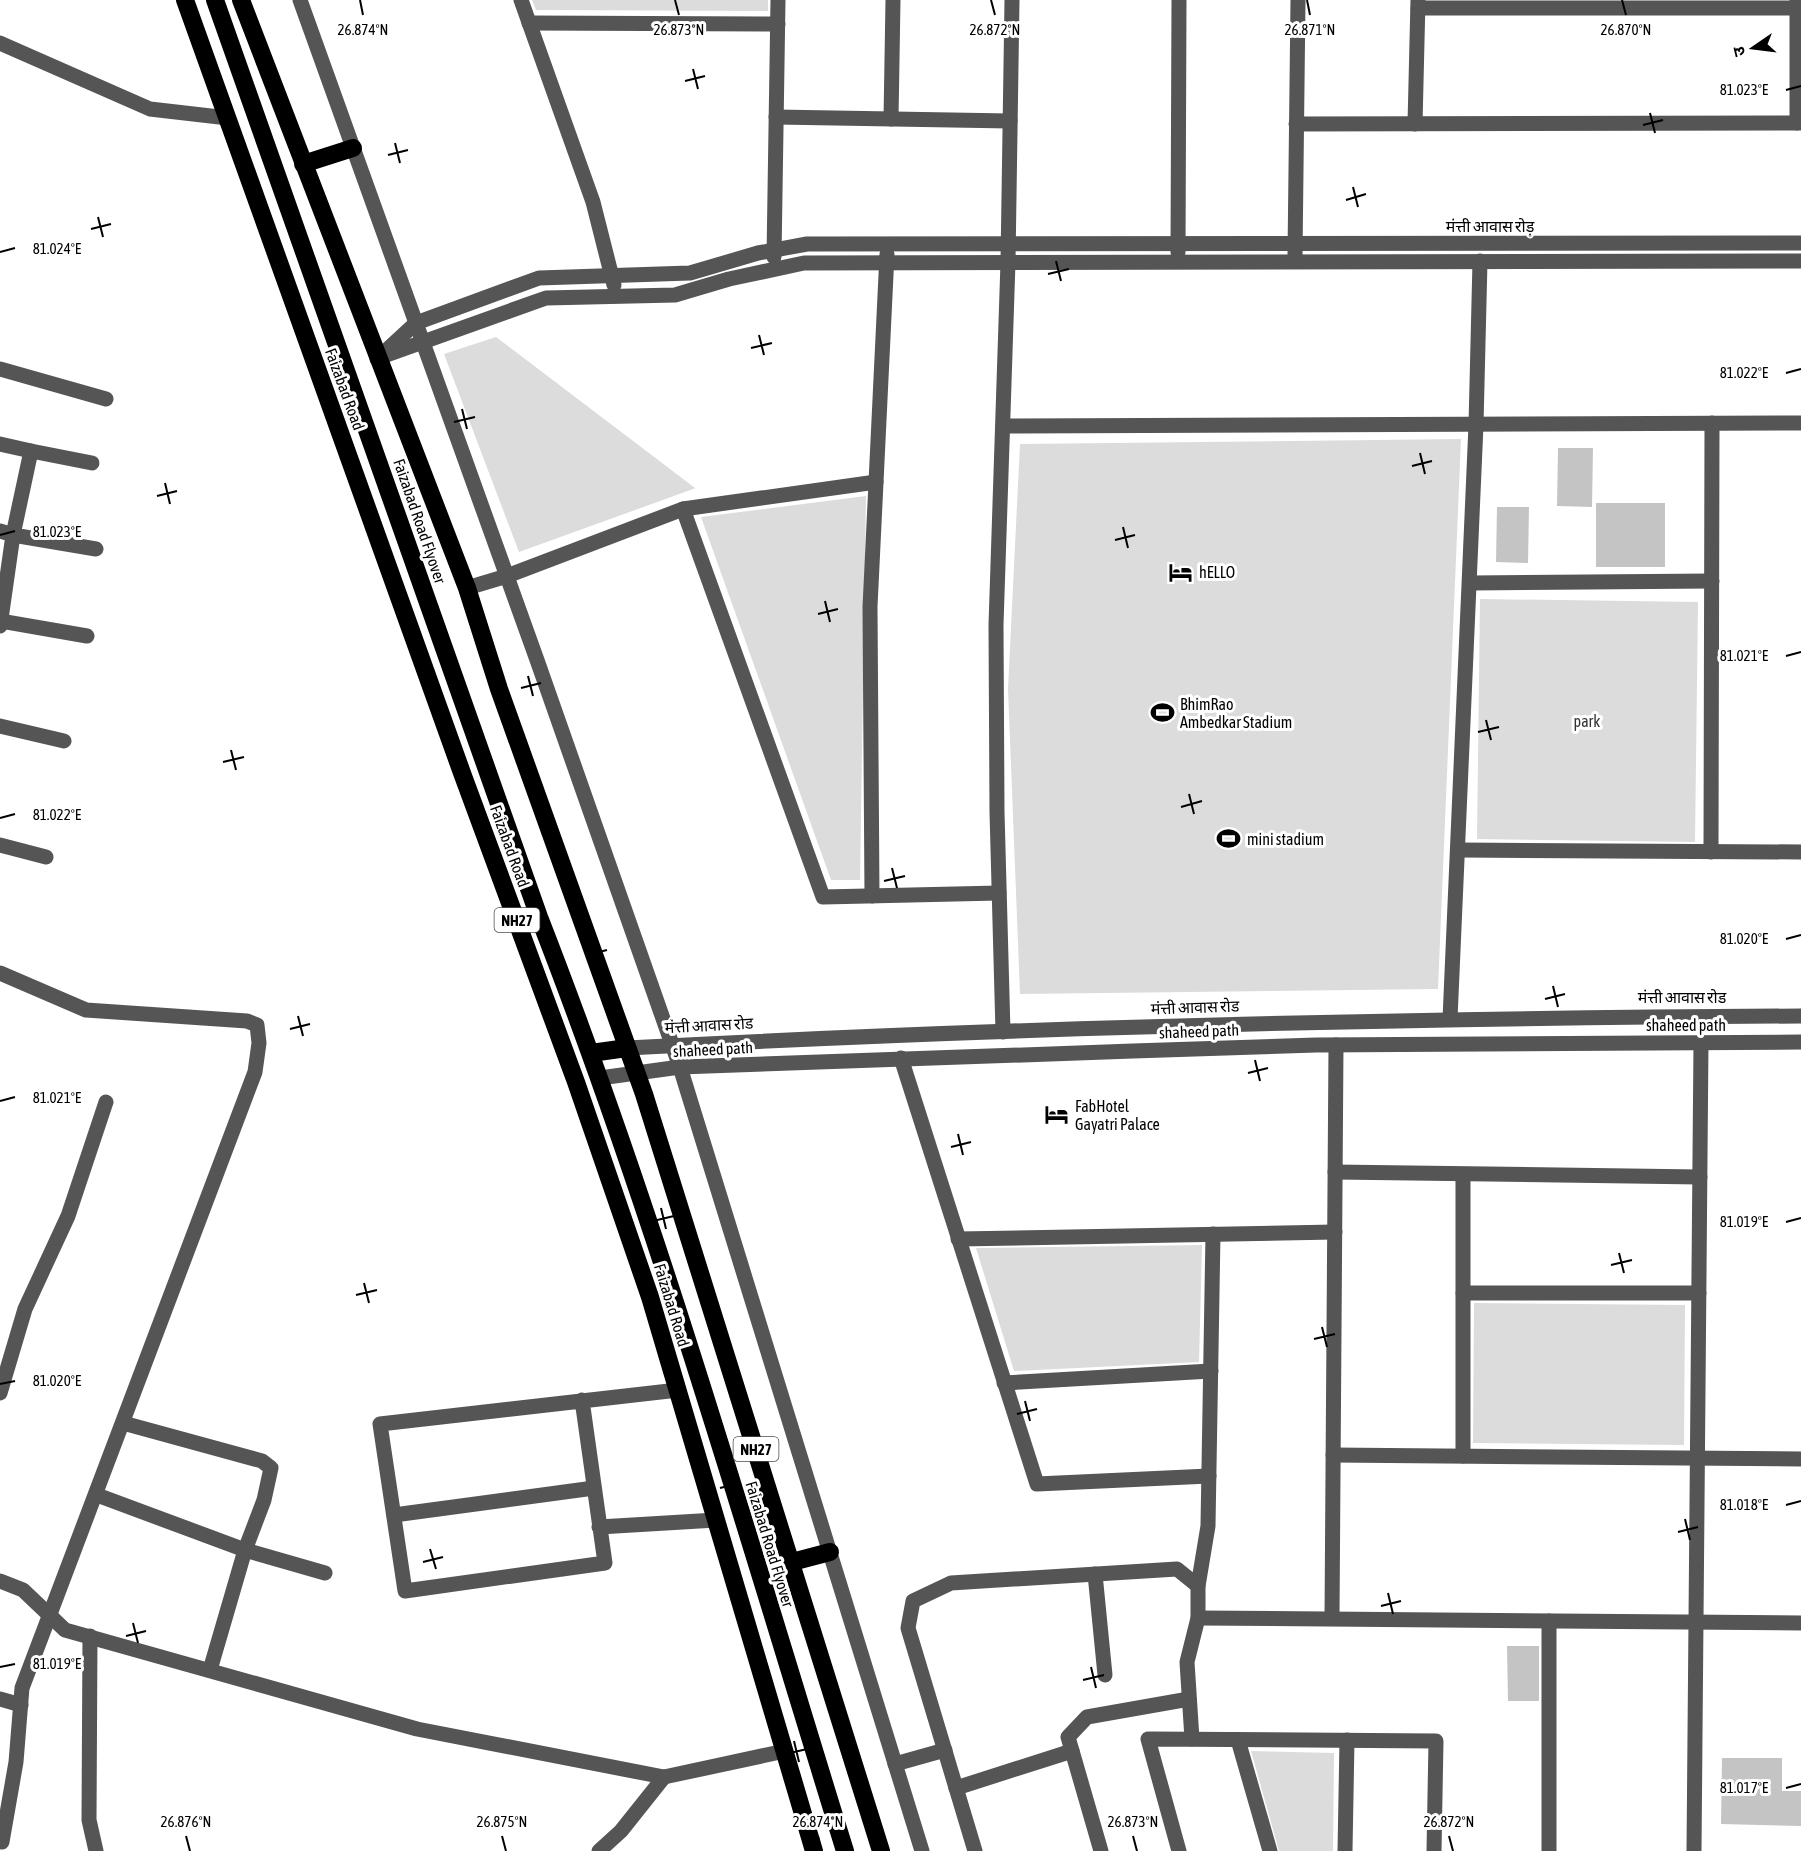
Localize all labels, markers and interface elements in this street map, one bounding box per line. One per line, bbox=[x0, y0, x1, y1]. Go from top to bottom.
north arrow bbox=[1723, 18, 1783, 78]
text: 26.874°N bbox=[338, 21, 388, 38]
text: 26.873°N bbox=[654, 21, 704, 38]
text: 26.872°N bbox=[970, 21, 1020, 38]
text: 26.871°N bbox=[1285, 21, 1335, 38]
text: 26.870°N bbox=[1601, 21, 1651, 38]
text: उ bbox=[1728, 44, 1748, 58]
text: 81.023°E bbox=[1720, 81, 1769, 98]
street label: मंत्ती आवास रोड़ bbox=[1446, 217, 1535, 236]
text: 81.024°E bbox=[33, 240, 82, 257]
street label: Faizabad Road bbox=[322, 346, 368, 432]
text: 81.022°E bbox=[1720, 364, 1769, 381]
street label: Faizabad Road Flyover bbox=[389, 456, 450, 586]
text: 81.023°E bbox=[33, 523, 82, 540]
hotel icon: hELLO bbox=[1168, 559, 1194, 585]
place label: hELLO bbox=[1199, 563, 1235, 581]
text: 81.021°E bbox=[1720, 647, 1769, 664]
place label: BhimRao Ambedkar Stadium bbox=[1180, 695, 1292, 731]
sports icon: BhimRao Ambedkar Stadium bbox=[1149, 700, 1175, 726]
park label: park bbox=[1574, 712, 1600, 731]
street label: Faizabad Road bbox=[487, 803, 533, 889]
text: 81.022°E bbox=[33, 806, 82, 823]
sports icon: mini stadium bbox=[1216, 826, 1242, 852]
place label: mini stadium bbox=[1247, 830, 1324, 848]
road number: NH27 bbox=[494, 908, 540, 932]
text: 81.020°E bbox=[1720, 930, 1769, 947]
street label: मंत्ती आवास रोड bbox=[1638, 988, 1727, 1006]
street label: मंत्ती आवास रोड bbox=[1150, 996, 1240, 1018]
street label: मंत्ती आवास रोड bbox=[664, 1014, 754, 1036]
street label: shaheed path bbox=[1646, 1016, 1726, 1035]
street label: shaheed path bbox=[1159, 1021, 1239, 1042]
street label: shaheed path bbox=[673, 1038, 754, 1061]
text: 81.021°E bbox=[33, 1089, 82, 1106]
place label: FabHotel Gayatri Palace bbox=[1075, 1097, 1160, 1134]
hotel icon: FabHotel Gayatri Palace bbox=[1044, 1102, 1070, 1128]
text: 81.019°E bbox=[1720, 1213, 1769, 1230]
street label: Faizabad Road bbox=[651, 1261, 693, 1349]
text: 81.020°E bbox=[33, 1372, 82, 1389]
road number: NH27 bbox=[734, 1437, 778, 1461]
street label: Faizabad Road Flyover bbox=[741, 1479, 798, 1610]
text: 81.018°E bbox=[1720, 1496, 1769, 1513]
text: 81.019°E bbox=[33, 1655, 82, 1672]
text: 81.017°E bbox=[1720, 1779, 1769, 1796]
text: 26.876°N bbox=[161, 1813, 211, 1830]
text: 26.875°N bbox=[477, 1813, 527, 1830]
text: 26.874°N bbox=[793, 1813, 843, 1830]
text: 26.873°N bbox=[1108, 1813, 1158, 1830]
text: 26.872°N bbox=[1424, 1813, 1474, 1830]

